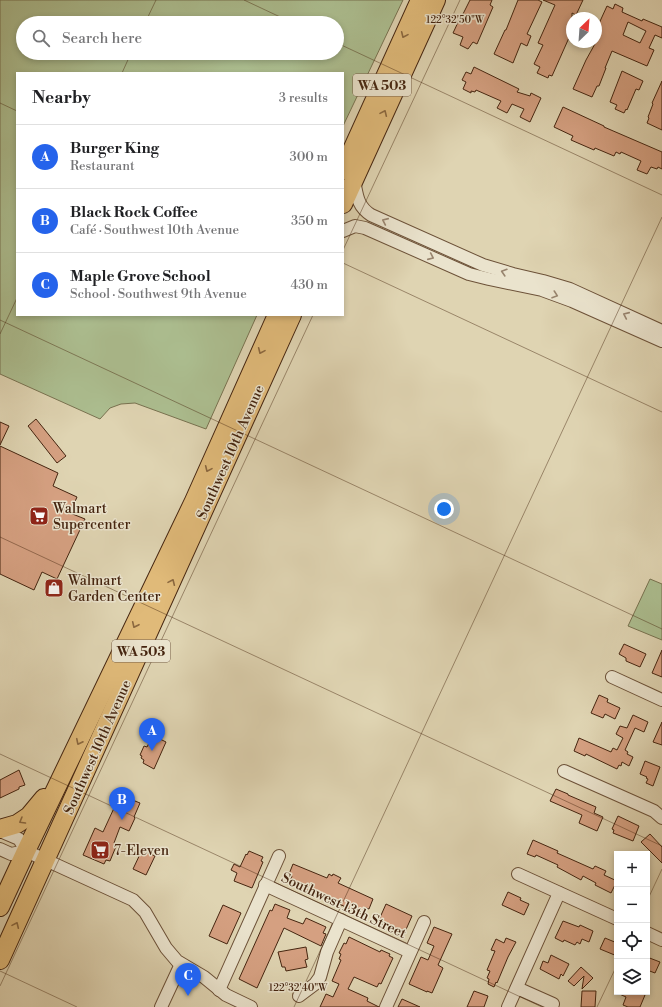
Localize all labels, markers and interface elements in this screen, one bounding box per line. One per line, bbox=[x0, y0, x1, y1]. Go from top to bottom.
north arrow bbox=[566, 12, 602, 48]
text: 122°32'50"W bbox=[426, 14, 485, 26]
search box bbox=[16, 16, 344, 60]
icon: search bbox=[30, 27, 52, 49]
text: Search here bbox=[62, 29, 142, 48]
one-way arrow bbox=[401, 31, 409, 39]
road number: WA 503 bbox=[353, 74, 411, 96]
text: Nearby bbox=[32, 87, 91, 109]
text: 3 results bbox=[279, 90, 328, 106]
one-way arrow bbox=[380, 109, 388, 116]
text: Burger King bbox=[70, 139, 159, 158]
text: A bbox=[40, 149, 50, 165]
text: 300 m bbox=[290, 149, 328, 165]
text: Restaurant bbox=[70, 158, 135, 174]
text: Black Rock Coffee bbox=[70, 203, 198, 222]
text: B bbox=[40, 213, 50, 229]
text: 350 m bbox=[291, 213, 328, 229]
one-way arrow bbox=[381, 218, 389, 226]
text: Café · Southwest 10th Avenue bbox=[70, 222, 239, 238]
one-way arrow bbox=[427, 253, 434, 261]
text: Maple Grove School bbox=[70, 267, 211, 286]
one-way arrow bbox=[501, 268, 508, 277]
text: C bbox=[40, 277, 50, 293]
text: 430 m bbox=[290, 277, 328, 293]
text: School · Southwest 9th Avenue bbox=[70, 286, 247, 302]
one-way arrow bbox=[551, 290, 558, 299]
one-way arrow bbox=[623, 312, 631, 320]
one-way arrow bbox=[258, 346, 266, 354]
street label: Southwest 10th Avenue bbox=[193, 382, 269, 522]
one-way arrow bbox=[205, 465, 213, 473]
your location bbox=[434, 499, 454, 519]
place label: Walmart Supercenter bbox=[52, 500, 131, 534]
supermarket icon: Walmart Supercenter bbox=[28, 505, 50, 527]
place label: Walmart Garden Center bbox=[67, 572, 161, 606]
shop icon: Walmart Garden Center bbox=[43, 577, 65, 599]
one-way arrow bbox=[167, 579, 175, 587]
one-way arrow bbox=[132, 621, 140, 628]
road number: WA 503 bbox=[112, 640, 170, 662]
street label: Southwest 10th Avenue bbox=[60, 677, 136, 817]
pin: A bbox=[139, 718, 165, 751]
one-way arrow bbox=[76, 738, 83, 745]
pin: B bbox=[109, 787, 135, 820]
one-way arrow bbox=[19, 816, 26, 823]
supermarket icon: 7-Eleven bbox=[89, 839, 111, 861]
place label: 7-Eleven bbox=[114, 842, 170, 860]
map controls bbox=[614, 851, 650, 995]
button: + bbox=[614, 851, 650, 887]
street label: Southwest 13th Street bbox=[278, 869, 409, 943]
button: − bbox=[614, 887, 650, 923]
one-way arrow bbox=[11, 921, 19, 929]
button: locate bbox=[614, 923, 650, 959]
button: layers bbox=[614, 959, 650, 995]
pin: C bbox=[175, 963, 201, 996]
text: 122°32'40"W bbox=[269, 982, 328, 994]

